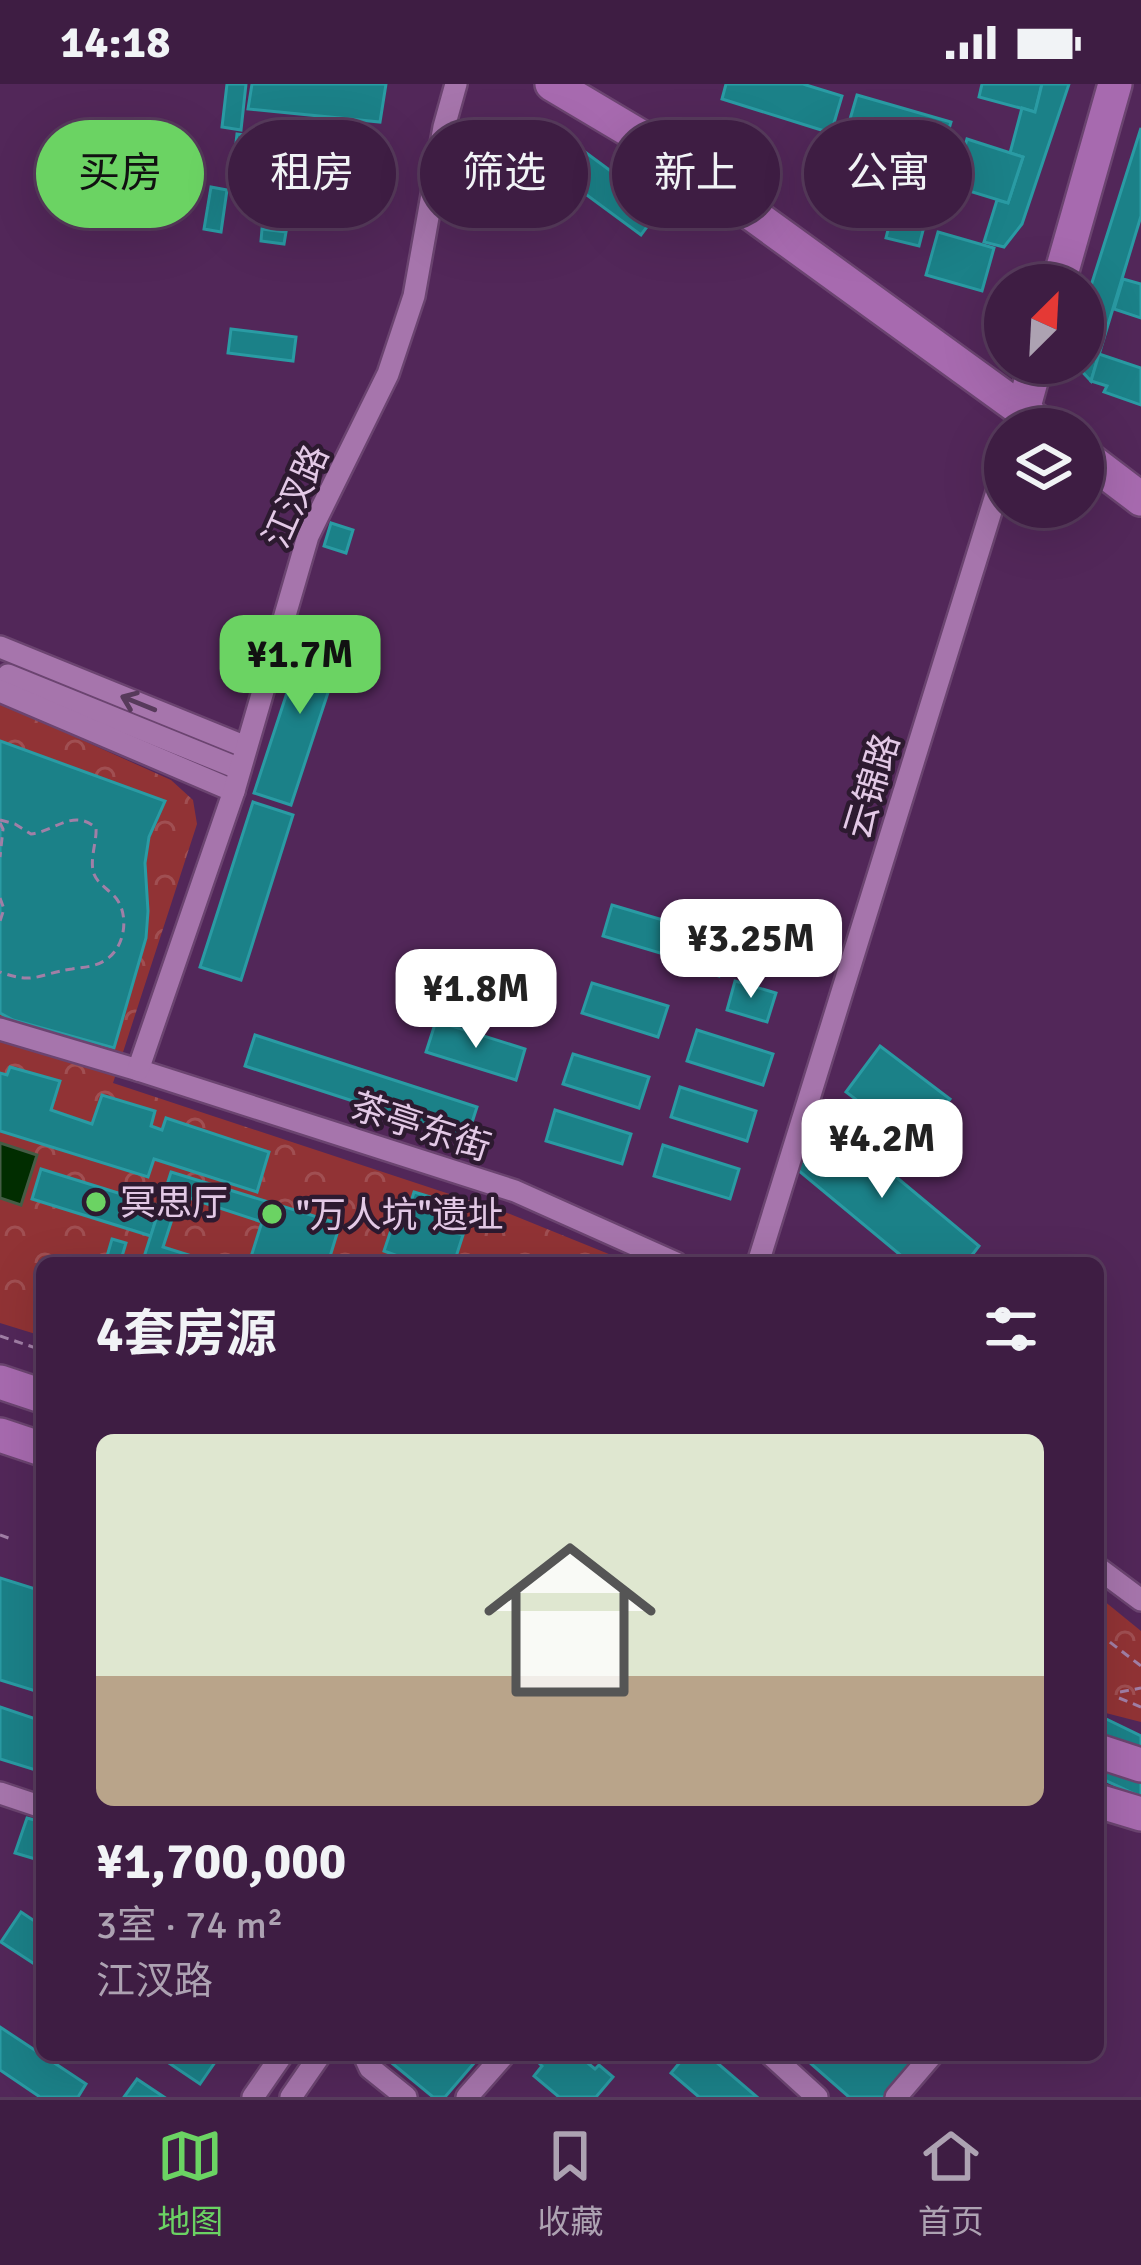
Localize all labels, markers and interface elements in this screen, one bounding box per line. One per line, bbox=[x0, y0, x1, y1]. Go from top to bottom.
text: 14:18 bbox=[60, 15, 170, 70]
chip: 买房 bbox=[36, 120, 204, 228]
chip: 租房 bbox=[228, 120, 396, 228]
chip: 筛选 bbox=[420, 120, 588, 228]
chip: 新上 bbox=[612, 120, 780, 228]
chip: 公寓 bbox=[804, 120, 972, 228]
north arrow bbox=[984, 264, 1104, 384]
map controls bbox=[984, 264, 1104, 528]
button: layers bbox=[984, 408, 1104, 528]
street label: 江汊路 bbox=[254, 438, 339, 555]
pin: ¥1.7M bbox=[216, 615, 384, 717]
text: ¥1.7M bbox=[247, 630, 353, 678]
one-way arrow bbox=[120, 691, 157, 712]
street label: 云锦路 bbox=[835, 728, 910, 845]
pin: ¥3.25M bbox=[653, 899, 849, 1001]
text: ¥3.25M bbox=[687, 914, 815, 962]
pin: ¥1.8M bbox=[392, 949, 560, 1051]
text: ¥1.8M bbox=[423, 964, 529, 1012]
street label: 茶亭东街 bbox=[345, 1084, 496, 1171]
pin: ¥4.2M bbox=[798, 1099, 966, 1201]
text: ¥4.2M bbox=[829, 1114, 935, 1162]
place label: 冥思厅 bbox=[120, 1181, 228, 1226]
marker: 冥思厅 bbox=[83, 1189, 109, 1215]
place label: "万人坑"遗址 bbox=[296, 1193, 504, 1238]
marker: "万人坑"遗址 bbox=[259, 1201, 285, 1227]
icon: filters bbox=[978, 1296, 1044, 1362]
text: 4套房源 bbox=[96, 1303, 277, 1366]
icon: home bbox=[462, 1512, 678, 1728]
text: ¥1,700,000 bbox=[96, 1830, 346, 1893]
text: 3室 · 74 m² bbox=[96, 1901, 283, 1949]
text: 江汊路 bbox=[96, 1957, 213, 2005]
tab: 地图 bbox=[157, 2123, 223, 2243]
tab: 收藏 bbox=[537, 2123, 603, 2243]
tab: 首页 bbox=[918, 2123, 984, 2243]

